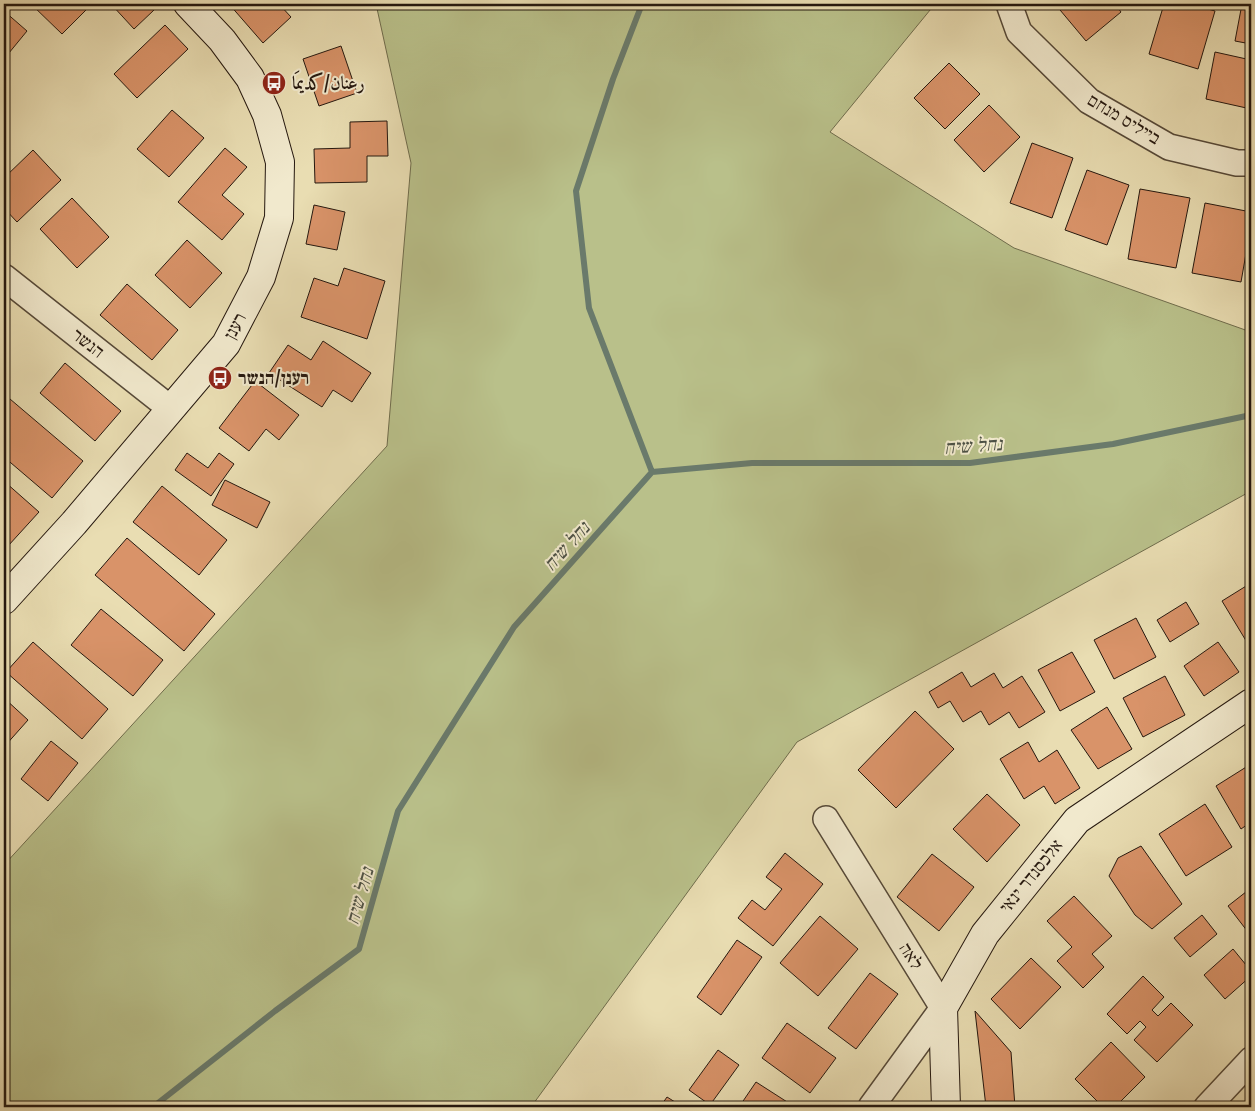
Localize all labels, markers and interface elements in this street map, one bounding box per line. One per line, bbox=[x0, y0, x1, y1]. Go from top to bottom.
bus stop icon: رعنان/كديمَا bbox=[261, 70, 287, 96]
place label: رعنان/كديمَا bbox=[292, 70, 365, 94]
street label: בייליס מנחם bbox=[1084, 89, 1165, 150]
street label: רענן bbox=[219, 309, 251, 343]
street label: הנשר bbox=[67, 324, 109, 362]
bus stop icon: רענן/הנשר bbox=[207, 365, 233, 391]
place label: רענן/הנשר bbox=[238, 367, 309, 389]
water label: נחל שיח bbox=[943, 432, 1005, 459]
water label: נחל שיח bbox=[538, 516, 596, 576]
street label: אלכסנדר ינאי bbox=[995, 835, 1067, 917]
water label: נחל שיח bbox=[340, 863, 379, 927]
street label: לאה bbox=[894, 938, 928, 974]

